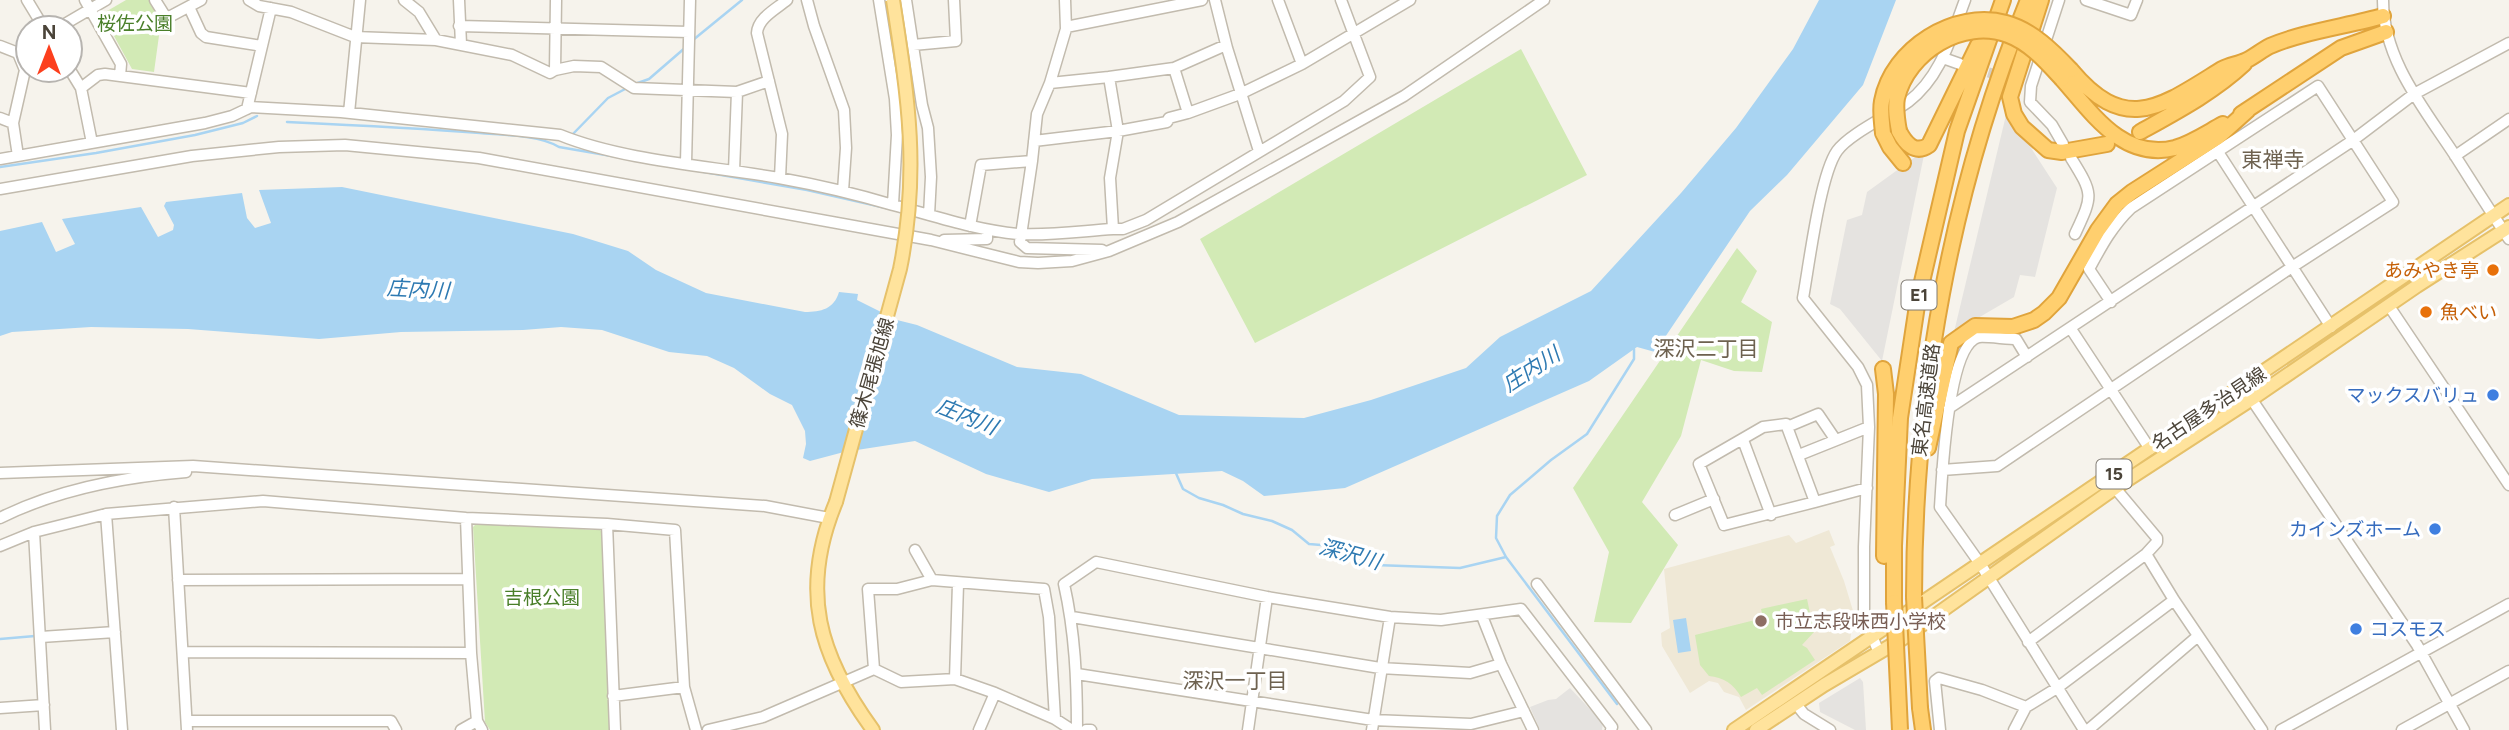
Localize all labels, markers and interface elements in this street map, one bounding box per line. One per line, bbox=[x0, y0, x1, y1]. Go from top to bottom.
park label: 桜佐公園 bbox=[97, 12, 173, 35]
north arrow bbox=[14, 14, 84, 84]
text: N bbox=[42, 21, 56, 44]
district label: 東禅寺 bbox=[2242, 147, 2305, 172]
place label: あみやき亭 bbox=[2384, 259, 2479, 282]
marker: あみやき亭 bbox=[2485, 262, 2501, 278]
water label: 庄内川 bbox=[386, 275, 452, 303]
road number: E1 bbox=[1902, 281, 1937, 310]
place label: 魚べい bbox=[2440, 301, 2497, 324]
marker: 魚べい bbox=[2418, 304, 2434, 320]
street label: 篠木尾張旭線 bbox=[845, 315, 899, 431]
district label: 深沢二丁目 bbox=[1654, 336, 1759, 361]
water label: 庄内川 bbox=[1498, 340, 1566, 397]
street label: 東名高速道路 bbox=[1908, 342, 1944, 458]
street label: 名古屋多治見線 bbox=[2147, 362, 2271, 456]
place label: マックスバリュ bbox=[2347, 384, 2479, 407]
marker: マックスバリュ bbox=[2485, 387, 2501, 403]
water label: 庄内川 bbox=[933, 393, 1003, 440]
road number: 15 bbox=[2096, 460, 2132, 488]
place label: カインズホーム bbox=[2289, 518, 2421, 541]
marker: カインズホーム bbox=[2427, 521, 2443, 537]
water label: 深沢川 bbox=[1316, 534, 1386, 575]
park label: 吉根公園 bbox=[504, 586, 580, 609]
place label: 市立志段味西小学校 bbox=[1775, 610, 1946, 633]
marker: 市立志段味西小学校 bbox=[1753, 613, 1769, 629]
place label: コスモス bbox=[2370, 618, 2446, 641]
marker: コスモス bbox=[2348, 621, 2364, 637]
district label: 深沢一丁目 bbox=[1183, 668, 1288, 693]

